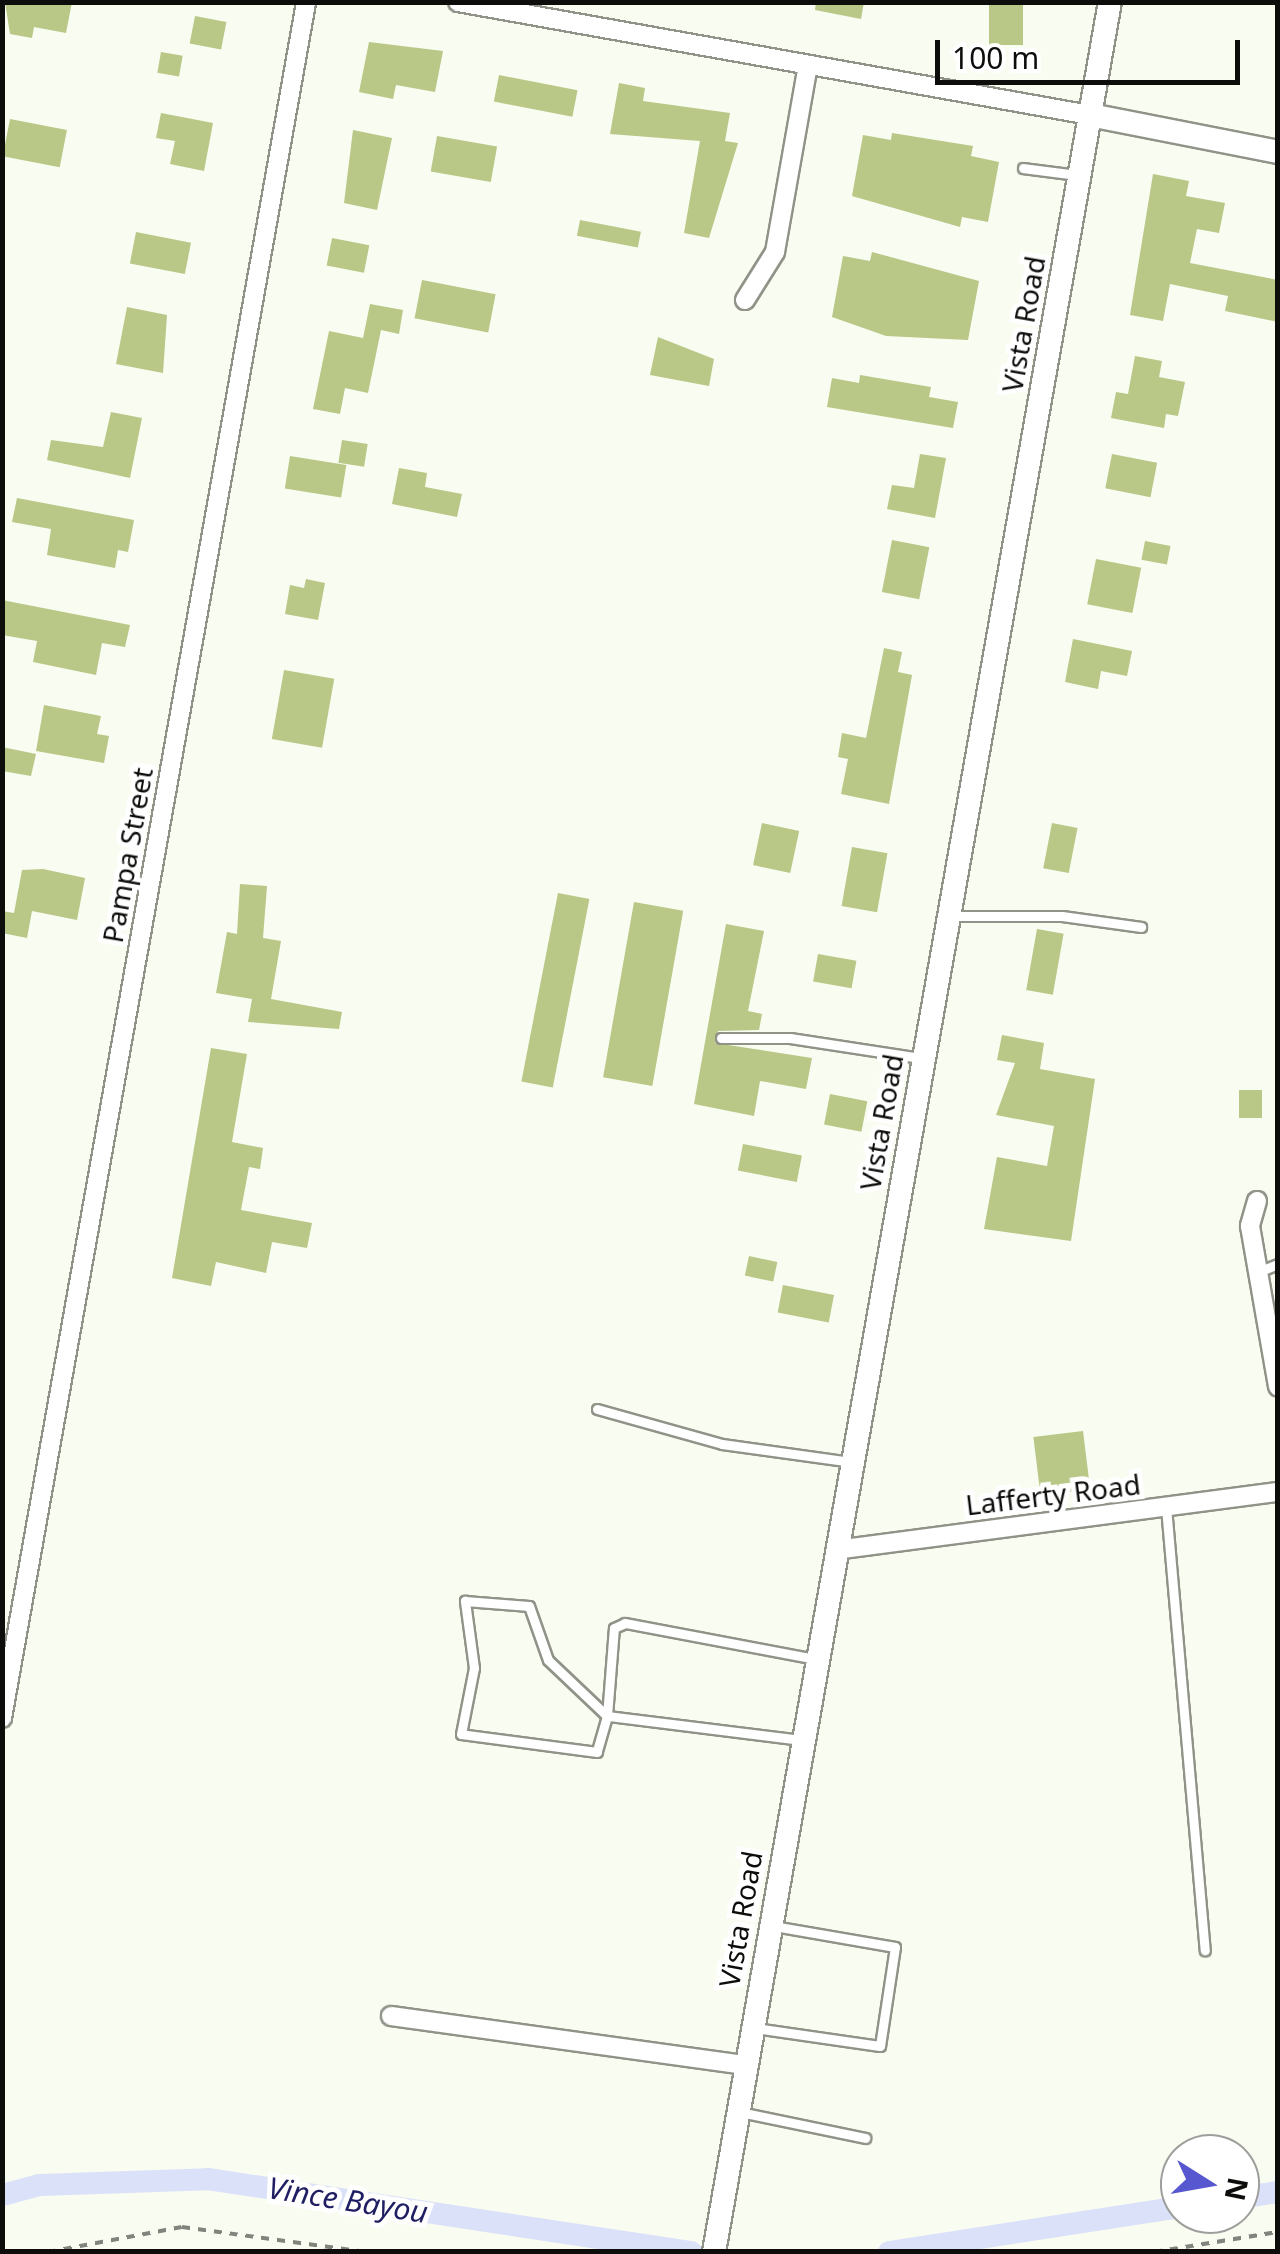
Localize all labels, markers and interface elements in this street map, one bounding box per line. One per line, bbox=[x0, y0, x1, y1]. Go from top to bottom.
scale bar bbox=[940, 20, 1245, 82]
text: 100 m bbox=[952, 37, 1039, 78]
street label: Vista Road bbox=[994, 253, 1052, 395]
street label: Pampa Street bbox=[95, 765, 159, 945]
street label: Vista Road bbox=[852, 1051, 910, 1193]
street label: Lafferty Road bbox=[964, 1467, 1142, 1521]
street label: Vista Road bbox=[711, 1848, 769, 1990]
north arrow bbox=[1160, 2134, 1260, 2234]
water label: Vince Bayou bbox=[266, 2170, 430, 2230]
text: N bbox=[1217, 2175, 1258, 2204]

